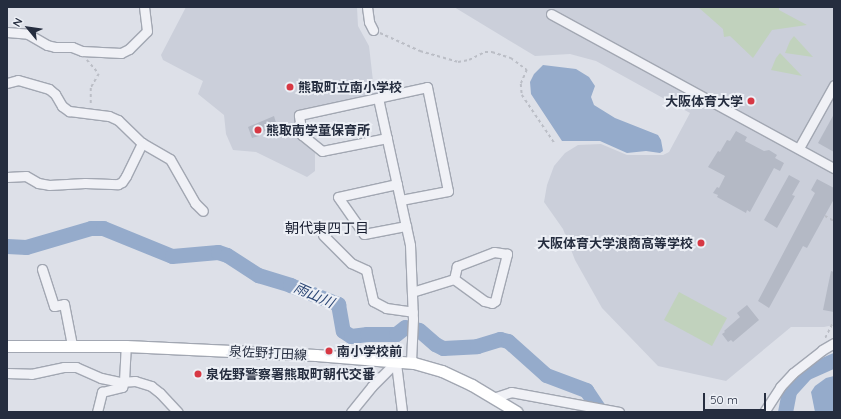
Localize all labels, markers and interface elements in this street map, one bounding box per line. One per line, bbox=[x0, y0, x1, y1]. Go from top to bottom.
north arrow bbox=[8, 8, 48, 48]
text: N bbox=[9, 15, 26, 29]
place label: 熊取町立南小学校 bbox=[298, 79, 402, 95]
marker: 熊取町立南小学校 bbox=[285, 82, 295, 92]
place label: 大阪体育大学 bbox=[665, 93, 743, 109]
marker: 大阪体育大学 bbox=[746, 96, 756, 106]
place label: 熊取南学童保育所 bbox=[266, 122, 370, 138]
marker: 熊取南学童保育所 bbox=[253, 125, 263, 135]
district label: 朝代東四丁目 bbox=[285, 220, 369, 236]
place label: 大阪体育大学浪商高等学校 bbox=[537, 235, 693, 251]
marker: 大阪体育大学浪商高等学校 bbox=[696, 238, 706, 248]
water label: 雨山川 bbox=[291, 279, 337, 311]
street label: 泉佐野打田線 bbox=[229, 343, 307, 363]
place label: 南小学校前 bbox=[337, 343, 402, 359]
marker: 南小学校前 bbox=[324, 346, 334, 356]
place label: 泉佐野警察署熊取町朝代交番 bbox=[206, 366, 375, 382]
marker: 泉佐野警察署熊取町朝代交番 bbox=[193, 369, 203, 379]
scale bar bbox=[705, 385, 768, 411]
text: 50 m bbox=[710, 392, 738, 407]

